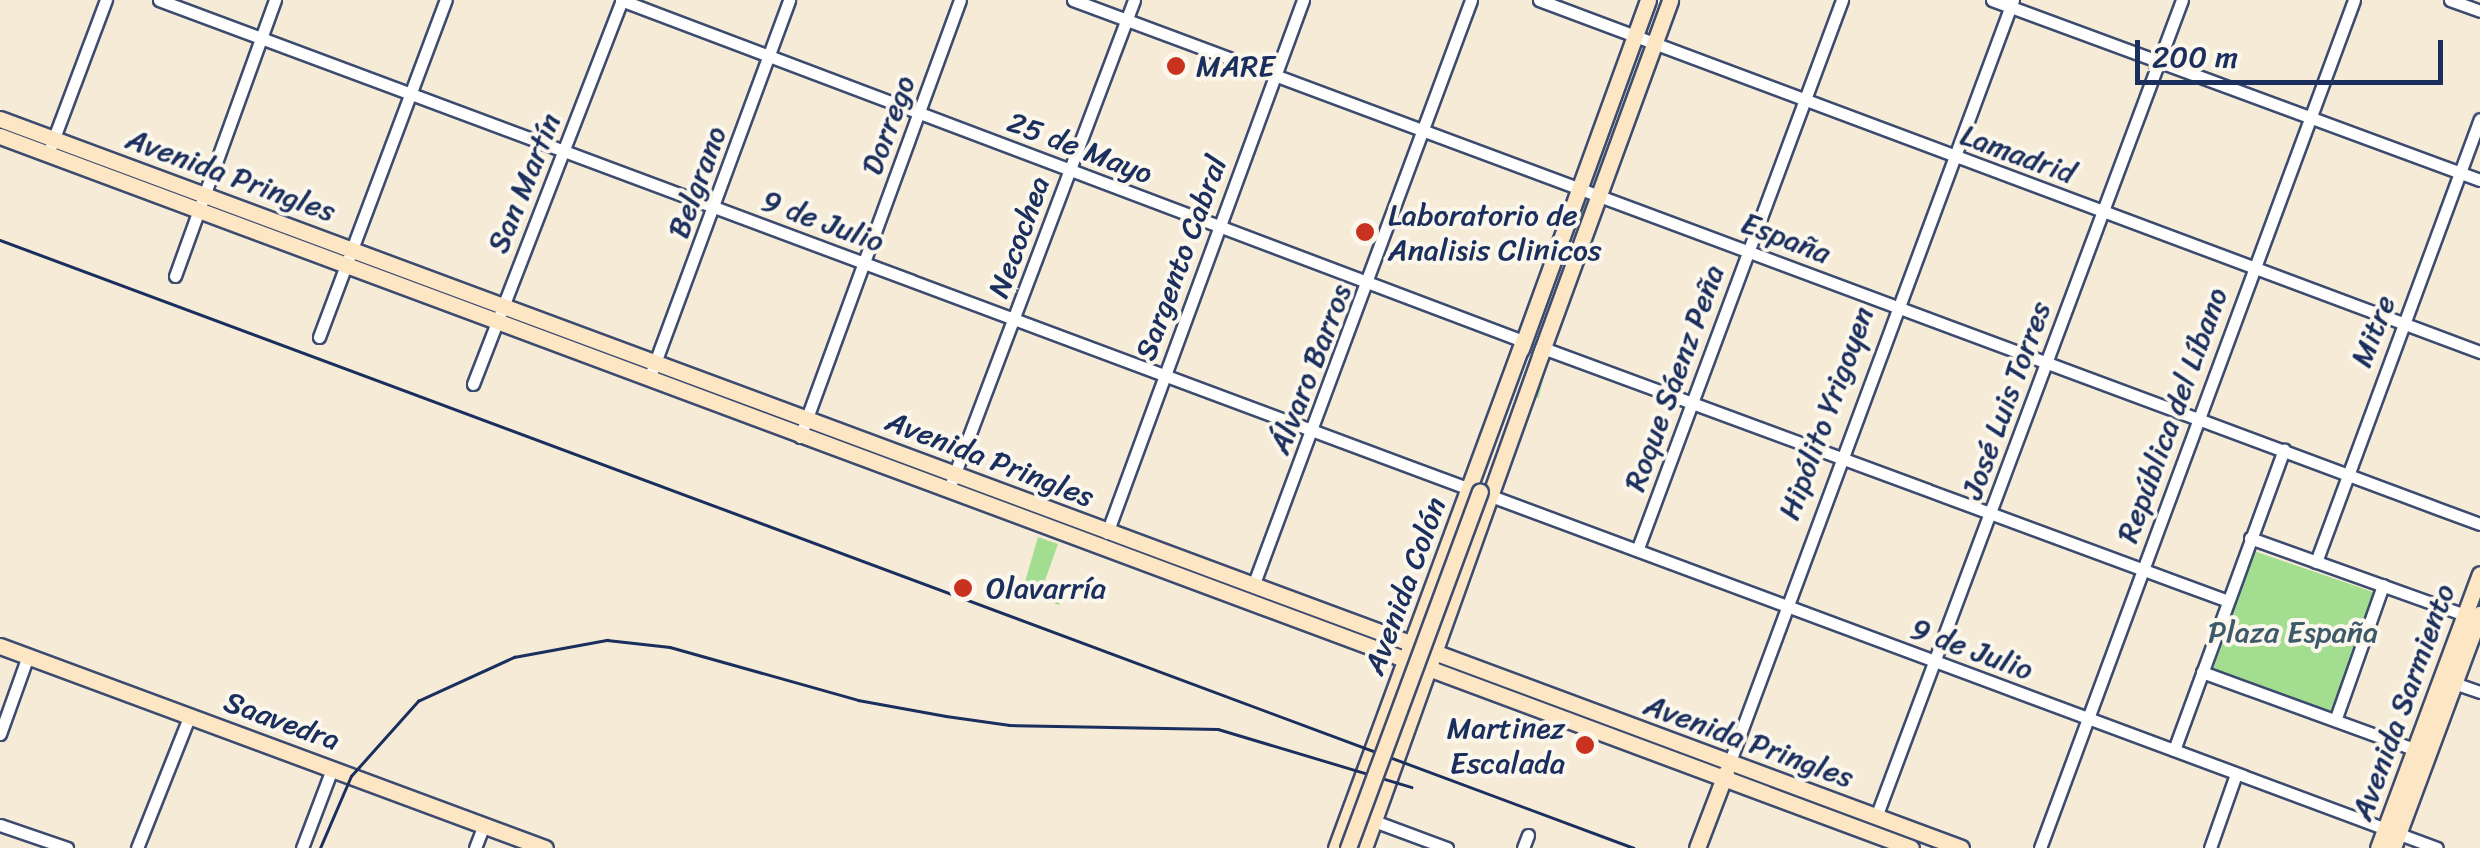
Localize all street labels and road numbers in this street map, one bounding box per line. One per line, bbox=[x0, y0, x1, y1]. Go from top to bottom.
street label: Dorrego bbox=[853, 70, 923, 180]
street label: 25 de Mayo bbox=[1002, 104, 1158, 192]
street label: San Martín bbox=[480, 108, 568, 258]
street label: Lamadrid bbox=[1956, 117, 2080, 191]
street label: Avenida Pringles bbox=[121, 120, 341, 230]
street label: Belgrano bbox=[660, 121, 734, 243]
street label: Sargento Cabral bbox=[1127, 151, 1235, 365]
street label: Necochea bbox=[980, 171, 1058, 303]
street label: 9 de Julio bbox=[757, 182, 889, 260]
street label: España bbox=[1736, 205, 1836, 271]
street label: Roque Sáenz Peña bbox=[1616, 260, 1732, 496]
street label: Álvaro Barros bbox=[1261, 279, 1359, 459]
street label: República del Líbano bbox=[2109, 283, 2235, 547]
street label: Mitre bbox=[2343, 290, 2403, 372]
street label: José Luis Torres bbox=[1954, 296, 2058, 504]
street label: Hipólito Yrigoyen bbox=[1771, 302, 1881, 524]
street label: Avenida Pringles bbox=[881, 403, 1099, 515]
street label: Avenida Colón bbox=[1356, 492, 1454, 680]
street label: Avenida Sarmiento bbox=[2344, 579, 2462, 825]
street label: 9 de Julio bbox=[1906, 610, 2038, 688]
street label: Saavedra bbox=[219, 683, 345, 759]
street label: Avenida Pringles bbox=[1639, 686, 1859, 796]

